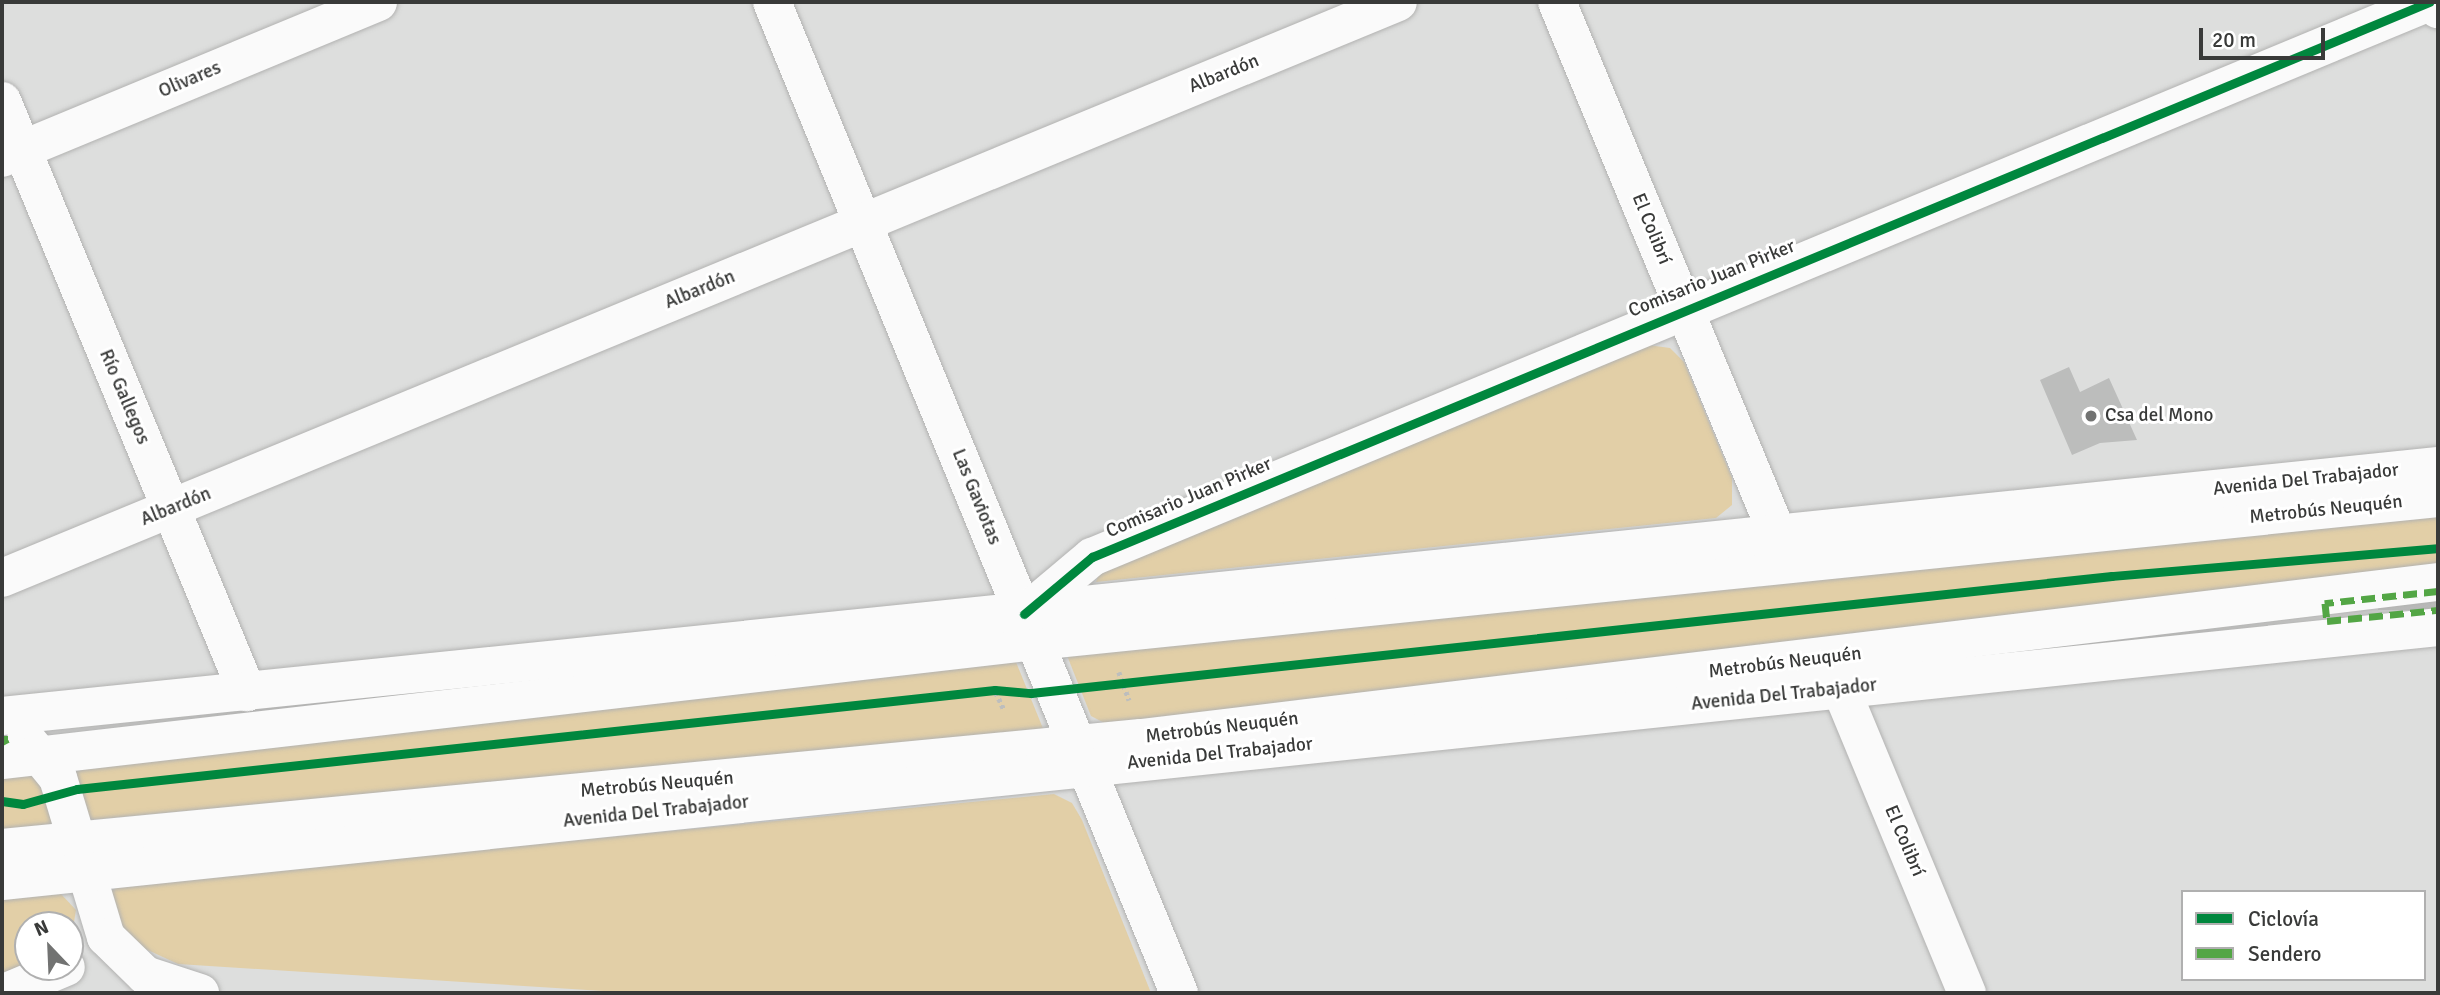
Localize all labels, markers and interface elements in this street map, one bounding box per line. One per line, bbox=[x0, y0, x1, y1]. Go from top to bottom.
scale bar bbox=[2202, 14, 2328, 58]
text: 20 m bbox=[2212, 27, 2256, 53]
street label: Albardón bbox=[1186, 50, 1262, 98]
street label: Olivares bbox=[155, 57, 225, 103]
street label: El Colibrí bbox=[1626, 190, 1676, 268]
street label: Comisario Juan Pirker bbox=[1625, 235, 1799, 323]
street label: Albardón bbox=[662, 266, 738, 314]
street label: Río Gallegos bbox=[94, 346, 154, 448]
place label: Csa del Mono bbox=[2105, 405, 2213, 427]
marker: Csa del Mono bbox=[2083, 408, 2099, 424]
street label: Las Gaviotas bbox=[946, 446, 1006, 548]
street label: Comisario Juan Pirker bbox=[1103, 453, 1275, 543]
street label: Avenida Del Trabajador bbox=[2212, 459, 2400, 501]
street label: Albardón bbox=[138, 483, 214, 531]
street label: Metrobús Neuquén bbox=[2248, 491, 2404, 529]
street label: Metrobús Neuquén bbox=[1707, 642, 1863, 684]
street label: Avenida Del Trabajador bbox=[1690, 674, 1878, 716]
street label: Metrobús Neuquén bbox=[1144, 707, 1300, 749]
street label: Avenida Del Trabajador bbox=[1126, 733, 1314, 775]
street label: Metrobús Neuquén bbox=[579, 767, 735, 803]
street label: Avenida Del Trabajador bbox=[562, 791, 750, 833]
street label: El Colibrí bbox=[1879, 802, 1929, 880]
legend bbox=[2181, 890, 2426, 981]
text: Ciclovía bbox=[2248, 906, 2319, 932]
north arrow bbox=[14, 911, 84, 981]
text: N bbox=[31, 915, 52, 942]
text: Sendero bbox=[2248, 941, 2322, 967]

